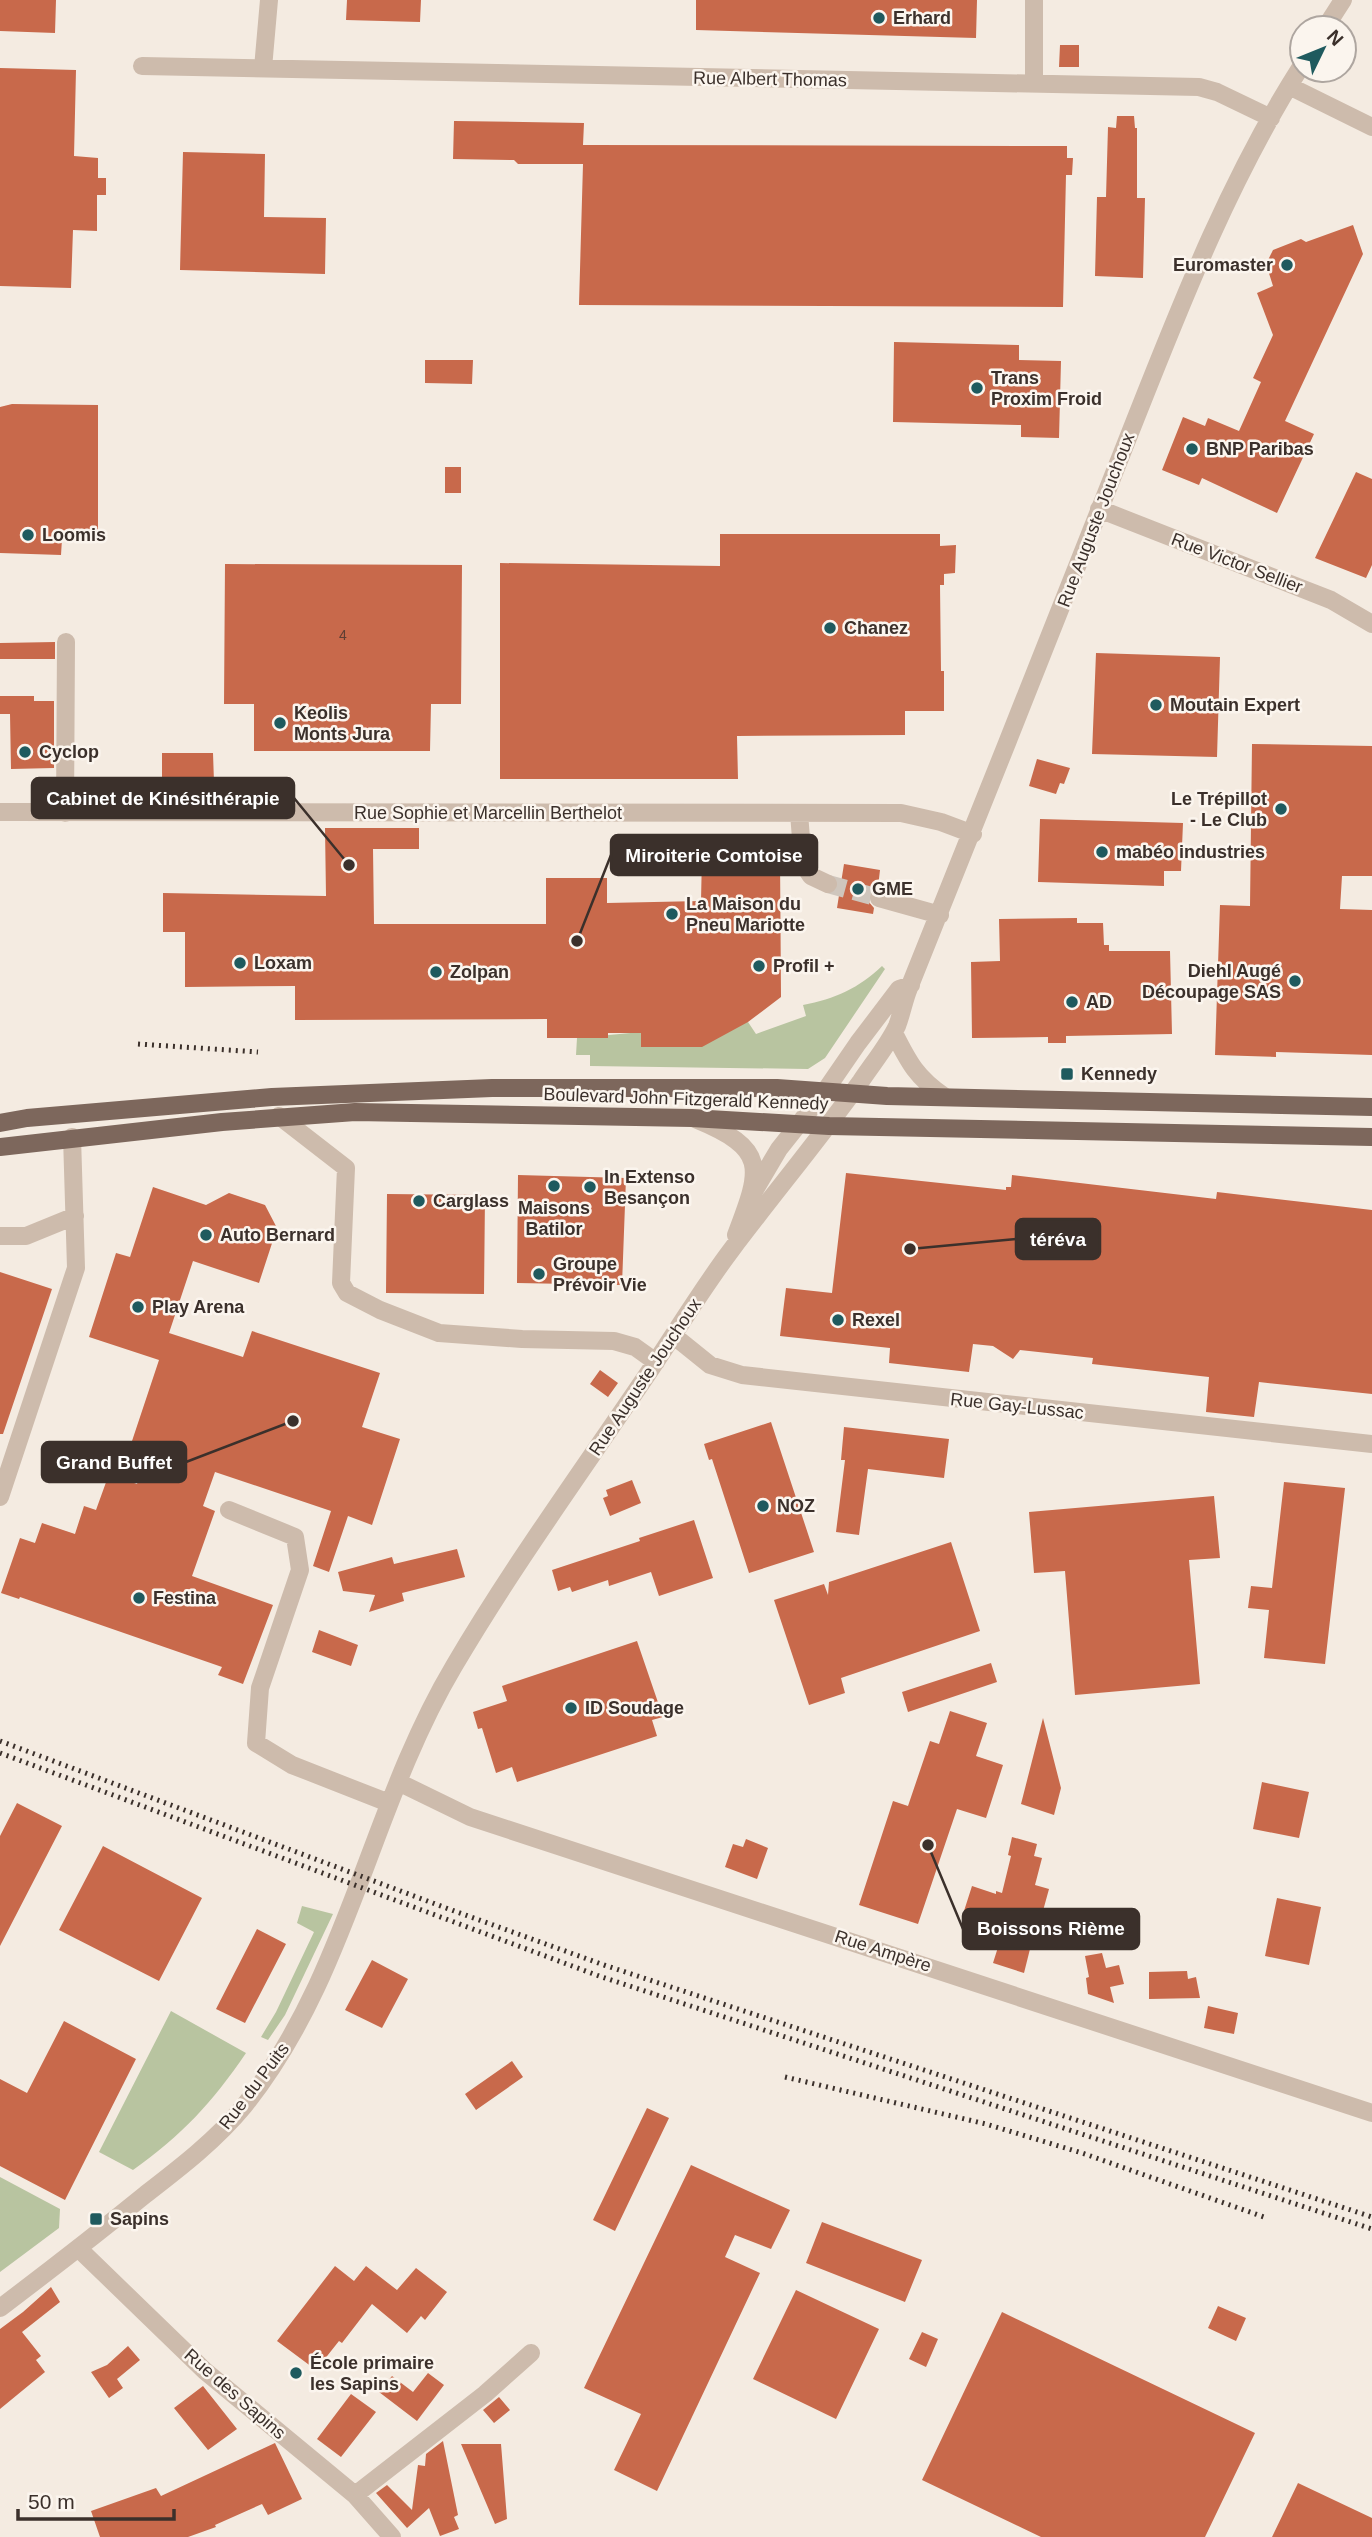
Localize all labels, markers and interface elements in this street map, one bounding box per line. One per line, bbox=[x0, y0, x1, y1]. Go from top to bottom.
place label: Erhard bbox=[893, 8, 951, 28]
marker: Erhard bbox=[871, 10, 887, 26]
north arrow bbox=[1288, 14, 1358, 84]
text: N bbox=[1323, 26, 1347, 50]
street label: Rue Albert Thomas bbox=[693, 68, 847, 90]
place label: Euromaster bbox=[1173, 255, 1273, 275]
marker: Euromaster bbox=[1279, 257, 1295, 273]
place label: Trans Proxim Froid bbox=[991, 368, 1102, 409]
marker: Trans Proxim Froid bbox=[969, 380, 985, 396]
street label: Rue Auguste Jouchoux bbox=[1053, 430, 1139, 610]
place label: BNP Paribas bbox=[1206, 439, 1314, 459]
marker: BNP Paribas bbox=[1184, 441, 1200, 457]
place label: Loomis bbox=[42, 525, 106, 545]
marker: Loomis bbox=[20, 527, 36, 543]
street label: Rue Victor Sellier bbox=[1169, 529, 1305, 597]
place label: Chanez bbox=[844, 618, 908, 638]
marker: Chanez bbox=[822, 620, 838, 636]
house number: 4 bbox=[339, 627, 347, 643]
place label: Moutain Expert bbox=[1170, 695, 1300, 715]
marker: Moutain Expert bbox=[1148, 697, 1164, 713]
place label: Keolis Monts Jura bbox=[294, 703, 391, 744]
marker: Keolis Monts Jura bbox=[272, 715, 288, 731]
place label: Cyclop bbox=[39, 742, 99, 762]
marker: Cyclop bbox=[17, 744, 33, 760]
callout: Cabinet de Kinésithérapie bbox=[32, 778, 294, 818]
text: Cabinet de Kinésithérapie bbox=[46, 788, 280, 809]
place label: Le Trépillot - Le Club bbox=[1171, 789, 1267, 830]
marker: Le Trépillot - Le Club bbox=[1273, 801, 1289, 817]
street label: Rue Sophie et Marcellin Berthelot bbox=[354, 803, 622, 823]
callout: Miroiterie Comtoise bbox=[611, 835, 817, 875]
place label: mabéo industries bbox=[1116, 842, 1265, 862]
marker: mabéo industries bbox=[1094, 844, 1110, 860]
text: Miroiterie Comtoise bbox=[625, 845, 803, 866]
place label: GME bbox=[872, 879, 913, 899]
marker: GME bbox=[850, 881, 866, 897]
place label: La Maison du Pneu Mariotte bbox=[686, 894, 805, 935]
marker: La Maison du Pneu Mariotte bbox=[664, 906, 680, 922]
place label: Loxam bbox=[254, 953, 312, 973]
marker: Loxam bbox=[232, 955, 248, 971]
place label: Profil + bbox=[773, 956, 835, 976]
marker: Profil + bbox=[751, 958, 767, 974]
place label: Diehl Augé Découpage SAS bbox=[1142, 961, 1281, 1002]
place label: Zolpan bbox=[450, 962, 509, 982]
marker: Zolpan bbox=[428, 964, 444, 980]
marker: Diehl Augé Découpage SAS bbox=[1287, 973, 1303, 989]
place label: AD bbox=[1086, 992, 1112, 1012]
marker: AD bbox=[1064, 994, 1080, 1010]
place label: Kennedy bbox=[1081, 1064, 1157, 1084]
marker: Kennedy bbox=[1059, 1066, 1075, 1082]
street label: Boulevard John Fitzgerald Kennedy bbox=[543, 1084, 829, 1114]
place label: In Extenso Besançon bbox=[604, 1167, 695, 1208]
marker: Maisons Batilor bbox=[546, 1178, 562, 1194]
marker: In Extenso Besançon bbox=[582, 1179, 598, 1195]
place label: Carglass bbox=[433, 1191, 509, 1211]
marker: Carglass bbox=[411, 1193, 427, 1209]
place label: Maisons Batilor bbox=[518, 1198, 590, 1239]
callout: téréva bbox=[1016, 1219, 1100, 1259]
place label: Auto Bernard bbox=[220, 1225, 335, 1245]
marker: Auto Bernard bbox=[198, 1227, 214, 1243]
text: téréva bbox=[1030, 1229, 1086, 1250]
place label: Groupe Prévoir Vie bbox=[553, 1254, 647, 1295]
marker: Groupe Prévoir Vie bbox=[531, 1266, 547, 1282]
street label: Rue Auguste Jouchoux bbox=[585, 1295, 705, 1459]
place label: Play Arena bbox=[152, 1297, 245, 1317]
marker: Play Arena bbox=[130, 1299, 146, 1315]
place label: Rexel bbox=[852, 1310, 900, 1330]
marker: Rexel bbox=[830, 1312, 846, 1328]
street label: Rue Gay-Lussac bbox=[949, 1389, 1085, 1423]
callout: Grand Buffet bbox=[42, 1442, 186, 1482]
text: Grand Buffet bbox=[56, 1452, 173, 1473]
place label: NOZ bbox=[777, 1496, 815, 1516]
marker: NOZ bbox=[755, 1498, 771, 1514]
place label: Festina bbox=[153, 1588, 217, 1608]
marker: Festina bbox=[131, 1590, 147, 1606]
place label: ID Soudage bbox=[585, 1698, 684, 1718]
marker: ID Soudage bbox=[563, 1700, 579, 1716]
callout: Boissons Rième bbox=[963, 1909, 1139, 1949]
text: Boissons Rième bbox=[977, 1918, 1125, 1939]
street label: Rue Ampère bbox=[832, 1926, 934, 1976]
street label: Rue du Puits bbox=[215, 2039, 293, 2133]
place label: Sapins bbox=[110, 2209, 169, 2229]
marker: Sapins bbox=[88, 2211, 104, 2227]
street label: Rue des Sapins bbox=[180, 2345, 290, 2443]
place label: École primaire les Sapins bbox=[310, 2352, 434, 2394]
marker: École primaire les Sapins bbox=[288, 2365, 304, 2381]
scale bar bbox=[18, 2478, 173, 2522]
text: 50 m bbox=[28, 2490, 75, 2513]

